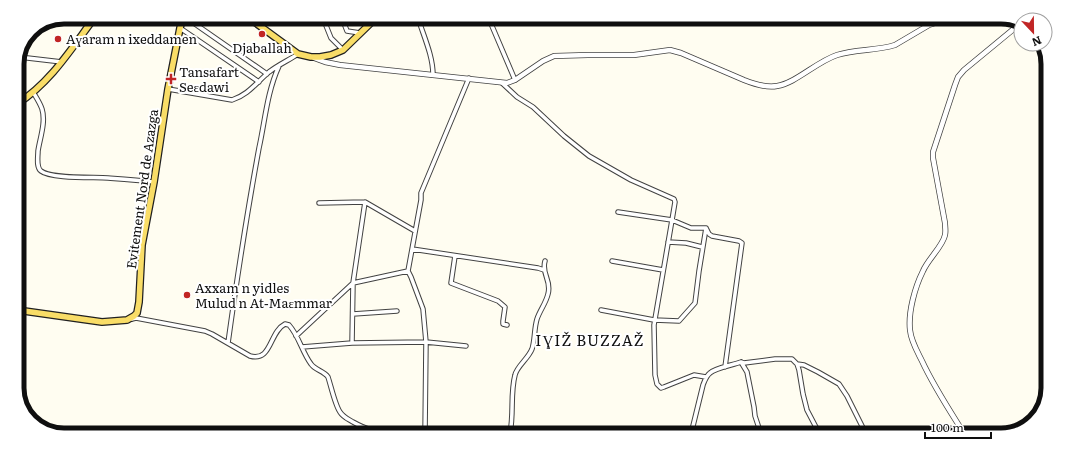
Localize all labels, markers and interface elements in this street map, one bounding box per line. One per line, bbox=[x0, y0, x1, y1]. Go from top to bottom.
north arrow bbox=[1013, 12, 1053, 52]
place label: Aɣaram n ixeddamen bbox=[66, 29, 197, 48]
marker: Djaballah bbox=[257, 29, 267, 39]
text: N bbox=[1030, 33, 1044, 51]
marker: Aɣaram n ixeddamen bbox=[53, 34, 63, 44]
place label: Djaballah bbox=[232, 38, 292, 57]
place label: Tansafart Seɛdawi bbox=[179, 62, 240, 96]
marker: Tansafart Seɛdawi bbox=[166, 74, 176, 84]
street label: Evitement Nord de Azazga bbox=[121, 108, 162, 270]
place label: Axxam n yidles Mulud n At-Maɛmmar bbox=[195, 278, 333, 312]
marker: Axxam n yidles Mulud n At-Maɛmmar bbox=[182, 290, 192, 300]
district label: IƔIŽ BUZZAŽ bbox=[535, 328, 645, 351]
scale bar bbox=[925, 414, 991, 440]
text: 100 m bbox=[931, 418, 964, 436]

